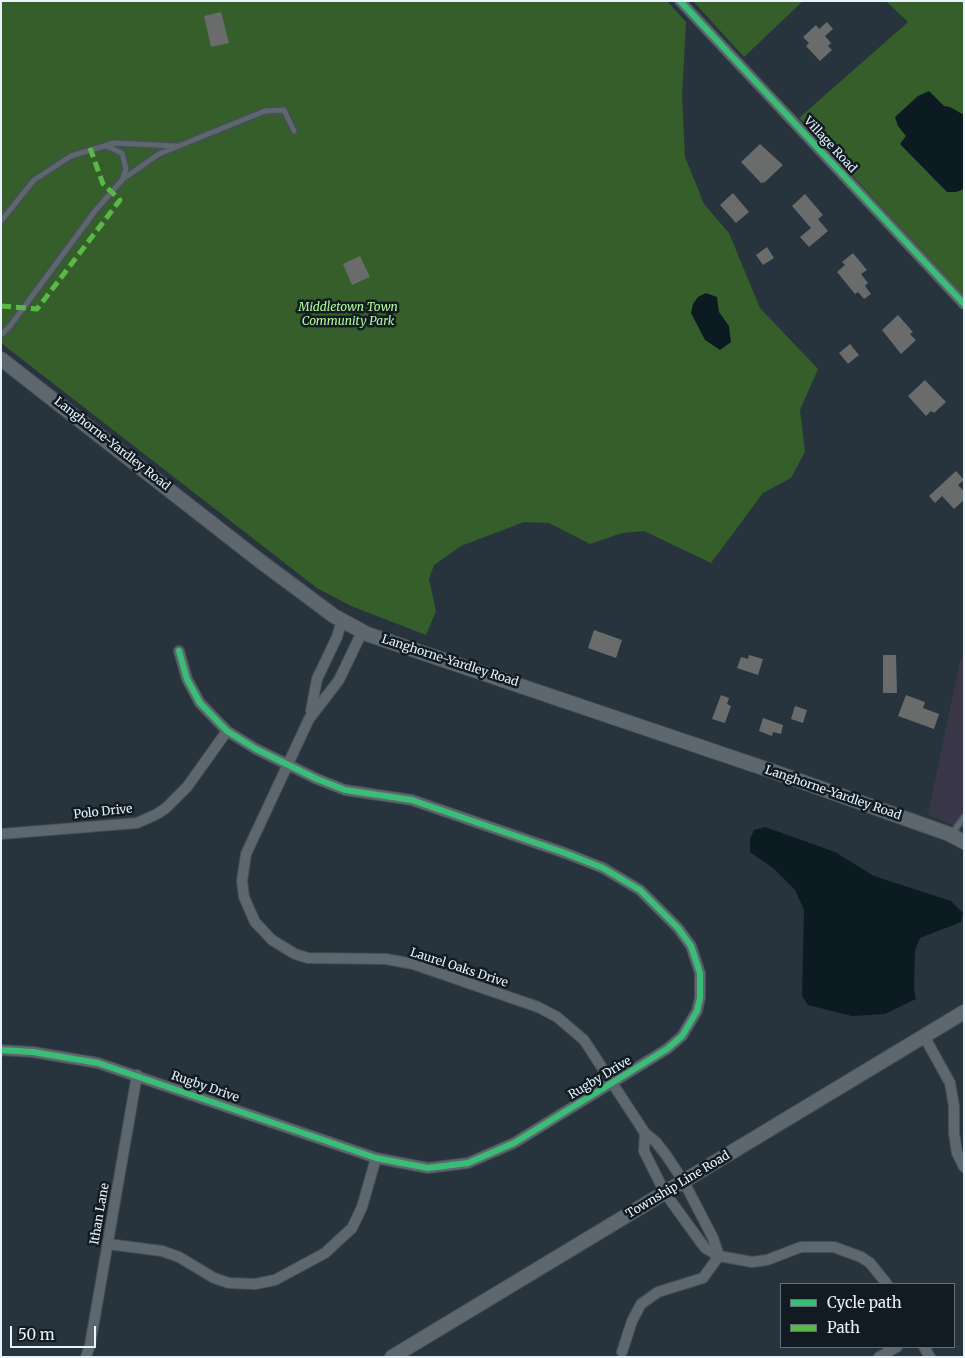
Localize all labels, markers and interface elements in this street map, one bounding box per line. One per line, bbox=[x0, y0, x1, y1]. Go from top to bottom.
street label: Village Road bbox=[801, 114, 859, 176]
park label: Middletown Town Community Park bbox=[298, 301, 398, 329]
street label: Langhorne-Yardley Road bbox=[51, 394, 173, 494]
street label: Langhorne-Yardley Road bbox=[380, 632, 520, 690]
street label: Langhorne-Yardley Road bbox=[763, 763, 903, 823]
street label: Polo Drive bbox=[73, 802, 133, 822]
street label: Laurel Oaks Drive bbox=[408, 945, 510, 991]
street label: Rugby Drive bbox=[566, 1054, 634, 1102]
street label: Rugby Drive bbox=[169, 1069, 241, 1105]
street label: Township Line Road bbox=[624, 1148, 732, 1222]
street label: Ithan Lane bbox=[87, 1182, 113, 1246]
legend bbox=[780, 1283, 955, 1348]
text: Cycle path bbox=[827, 1293, 902, 1312]
scale bar bbox=[12, 1316, 99, 1348]
text: Path bbox=[827, 1318, 860, 1337]
text: 50 m bbox=[18, 1325, 55, 1344]

